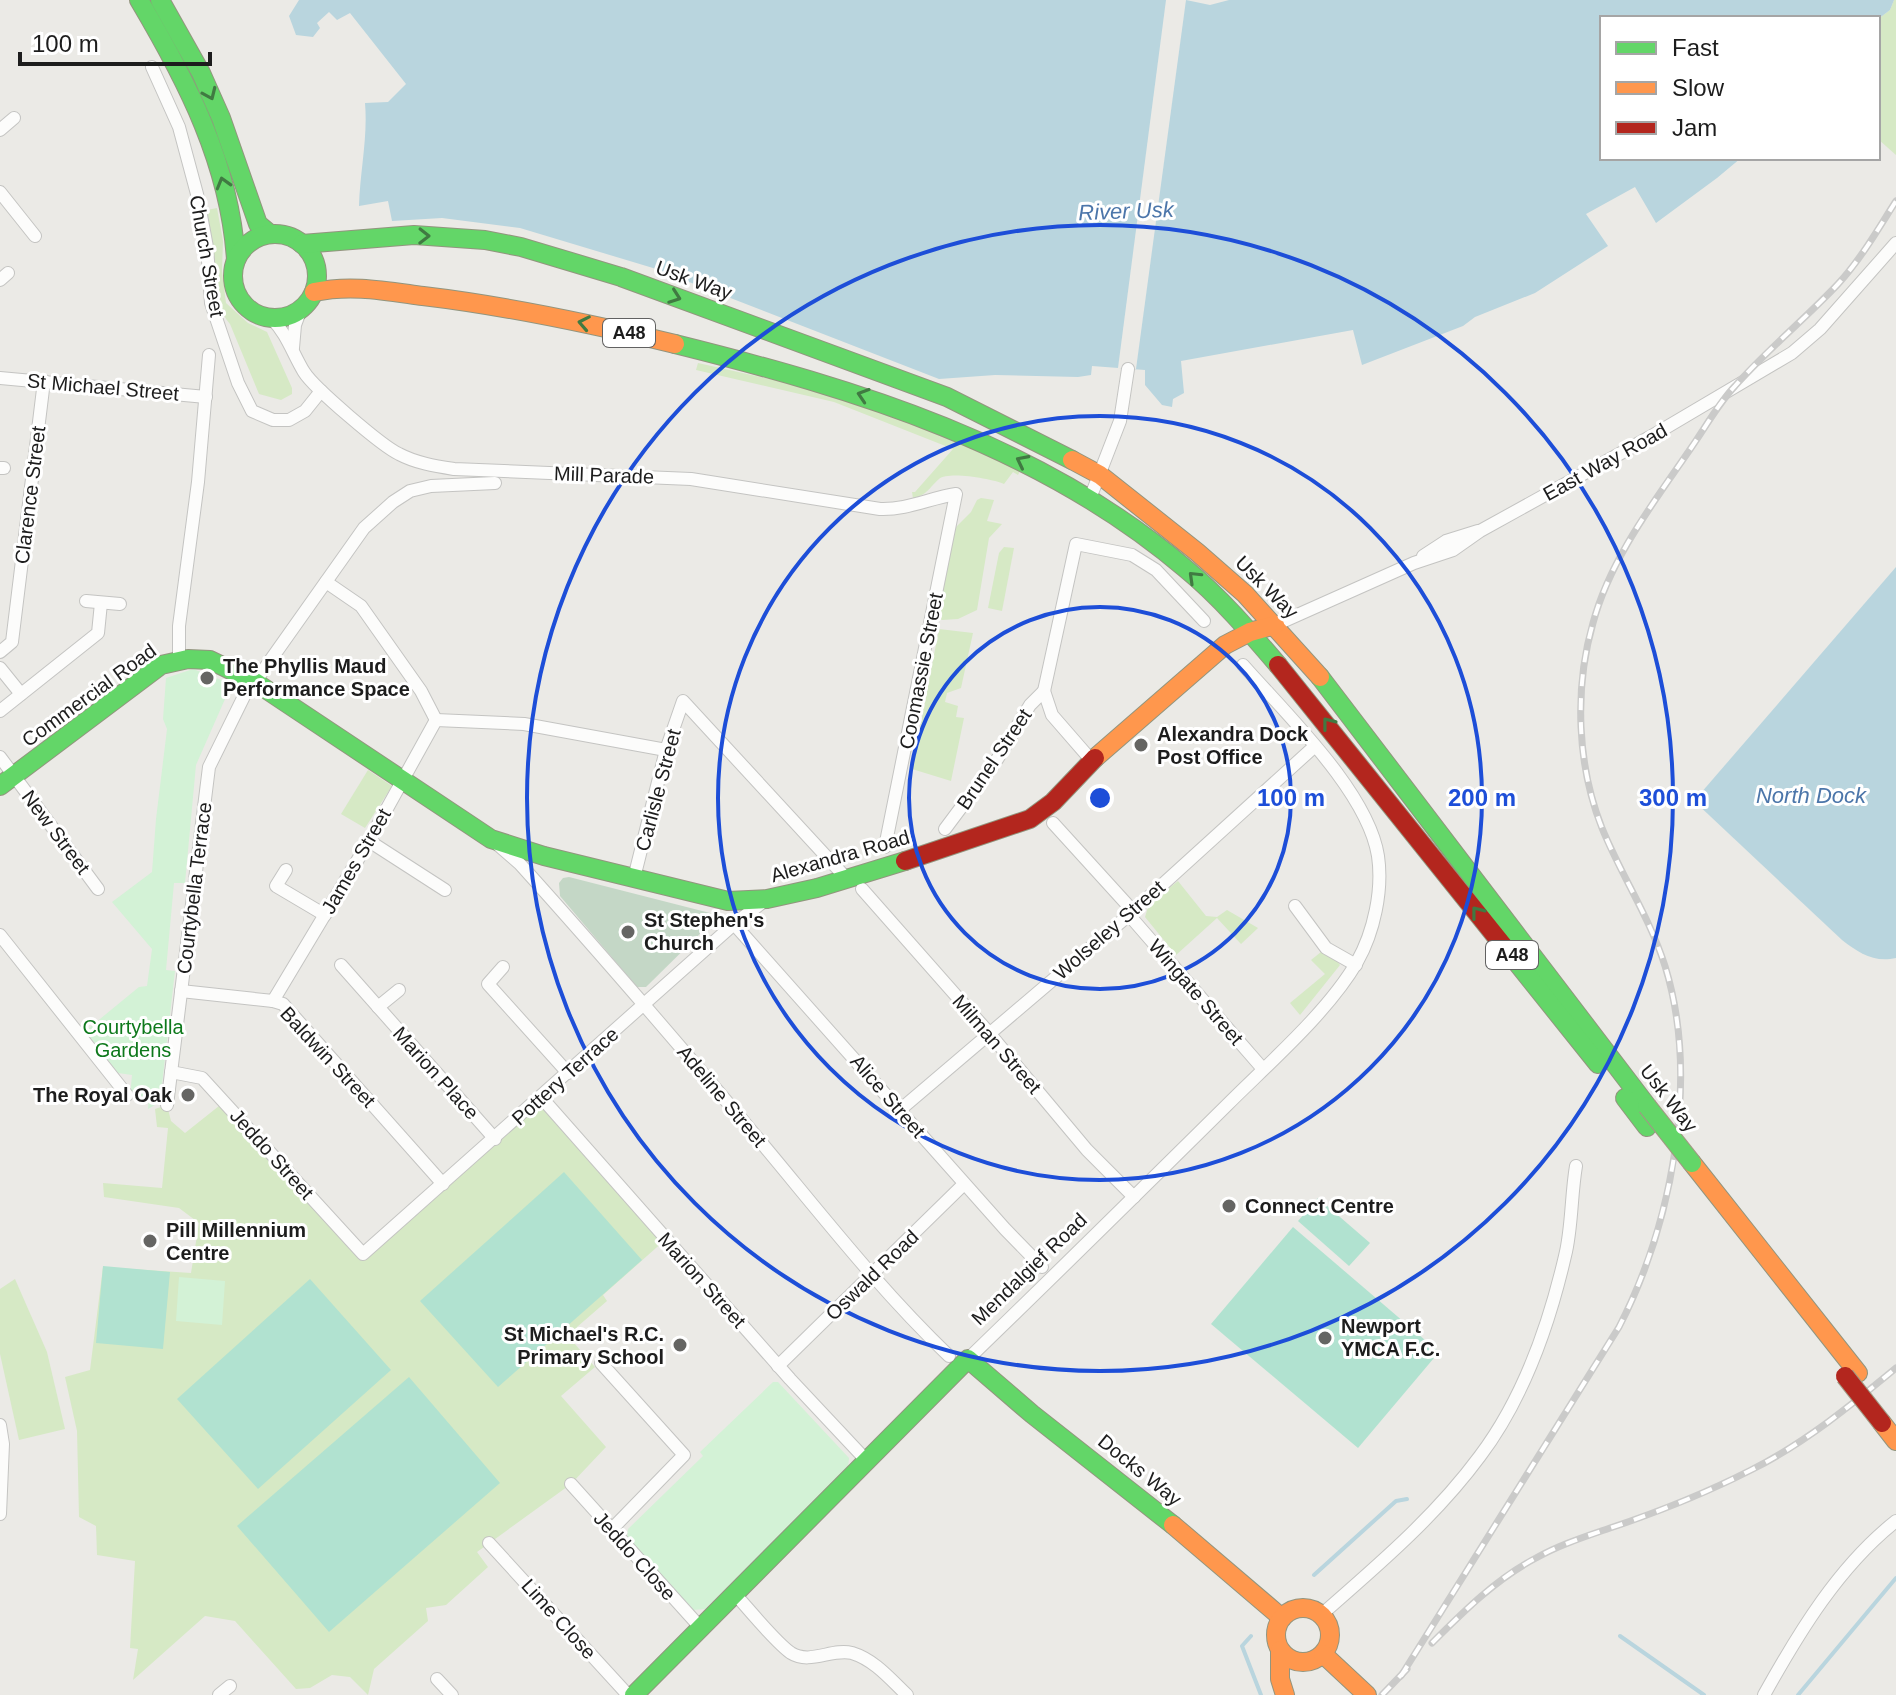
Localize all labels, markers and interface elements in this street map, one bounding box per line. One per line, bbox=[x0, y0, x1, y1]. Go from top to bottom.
scale bar bbox=[20, 16, 210, 66]
legend bbox=[1600, 16, 1880, 160]
text: 100 m bbox=[32, 30, 99, 57]
text: Fast bbox=[1672, 34, 1719, 61]
text: Slow bbox=[1672, 74, 1725, 101]
one-way arrow bbox=[200, 85, 216, 100]
text: Jam bbox=[1672, 114, 1717, 141]
one-way arrow bbox=[216, 177, 232, 191]
street label: Church Street bbox=[185, 193, 229, 319]
water label: River Usk bbox=[1078, 197, 1175, 225]
one-way arrow bbox=[418, 227, 431, 245]
street label: Usk Way bbox=[653, 256, 735, 304]
one-way arrow bbox=[668, 287, 682, 304]
one-way arrow bbox=[578, 315, 591, 332]
road number: A48 bbox=[603, 319, 655, 347]
street label: St Michael Street bbox=[26, 369, 180, 405]
one-way arrow bbox=[856, 388, 870, 404]
street label: East Way Road bbox=[1539, 419, 1671, 505]
street label: Clarence Street bbox=[11, 424, 49, 565]
one-way arrow bbox=[1015, 455, 1030, 471]
street label: Mill Parade bbox=[554, 462, 654, 488]
street label: Usk Way bbox=[1231, 551, 1303, 623]
one-way arrow bbox=[1189, 572, 1203, 586]
street label: Coomassie Street bbox=[895, 590, 947, 751]
street label: Commercial Road bbox=[18, 639, 160, 751]
place label: The Phyllis Maud Performance Space bbox=[223, 655, 410, 700]
marker: The Phyllis Maud Performance Space bbox=[198, 669, 216, 687]
street label: Brunel Street bbox=[952, 704, 1036, 814]
one-way arrow bbox=[1323, 717, 1337, 732]
place label: Alexandra Dock Post Office bbox=[1157, 723, 1309, 768]
street label: Carlisle Street bbox=[631, 726, 685, 854]
marker: Alexandra Dock Post Office bbox=[1132, 736, 1150, 754]
water label: North Dock bbox=[1756, 783, 1867, 808]
centre of rings bbox=[1086, 784, 1114, 812]
text: 100 m bbox=[1257, 784, 1325, 811]
text: 200 m bbox=[1448, 784, 1516, 811]
text: 300 m bbox=[1639, 784, 1707, 811]
street label: New Street bbox=[17, 786, 95, 878]
street label: Courtybella Terrace bbox=[173, 801, 215, 975]
street label: James Street bbox=[317, 804, 395, 918]
street label: Alexandra Road bbox=[768, 826, 912, 886]
street label: Wolseley Street bbox=[1049, 876, 1169, 984]
one-way arrow bbox=[1472, 907, 1487, 921]
place label: St Stephen's Church bbox=[644, 909, 764, 954]
marker: St Stephen's Church bbox=[619, 923, 637, 941]
street label: Wingate Street bbox=[1144, 935, 1248, 1049]
road number: A48 bbox=[1486, 941, 1538, 969]
street label: Milman Street bbox=[948, 990, 1046, 1098]
street label: Baldwin Street bbox=[276, 1002, 380, 1112]
park label: Courtybella Gardens bbox=[82, 1016, 184, 1061]
street label: Marion Place bbox=[389, 1022, 483, 1124]
street label: Pottery Terrace bbox=[507, 1023, 623, 1129]
street label: Adeline Street bbox=[673, 1041, 771, 1152]
street label: Alice Street bbox=[846, 1050, 930, 1142]
street label: Usk Way bbox=[1636, 1060, 1702, 1136]
place label: The Royal Oak bbox=[33, 1084, 173, 1106]
marker: The Royal Oak bbox=[179, 1086, 197, 1104]
street label: Jeddo Street bbox=[226, 1104, 318, 1204]
place label: Connect Centre bbox=[1245, 1195, 1394, 1217]
marker: Connect Centre bbox=[1220, 1197, 1238, 1215]
street label: Mendalgief Road bbox=[967, 1209, 1091, 1329]
place label: Pill Millennium Centre bbox=[166, 1219, 306, 1264]
street label: Oswald Road bbox=[821, 1225, 923, 1325]
street label: Marion Street bbox=[654, 1228, 751, 1332]
marker: Pill Millennium Centre bbox=[141, 1232, 159, 1250]
place label: Newport YMCA F.C. bbox=[1341, 1315, 1440, 1360]
place label: St Michael's R.C. Primary School bbox=[504, 1323, 664, 1368]
marker: Newport YMCA F.C. bbox=[1316, 1329, 1334, 1347]
marker: St Michael's R.C. Primary School bbox=[671, 1336, 689, 1354]
street label: Docks Way bbox=[1094, 1430, 1186, 1510]
street label: Jeddo Close bbox=[590, 1507, 680, 1605]
street label: Lime Close bbox=[517, 1574, 601, 1664]

